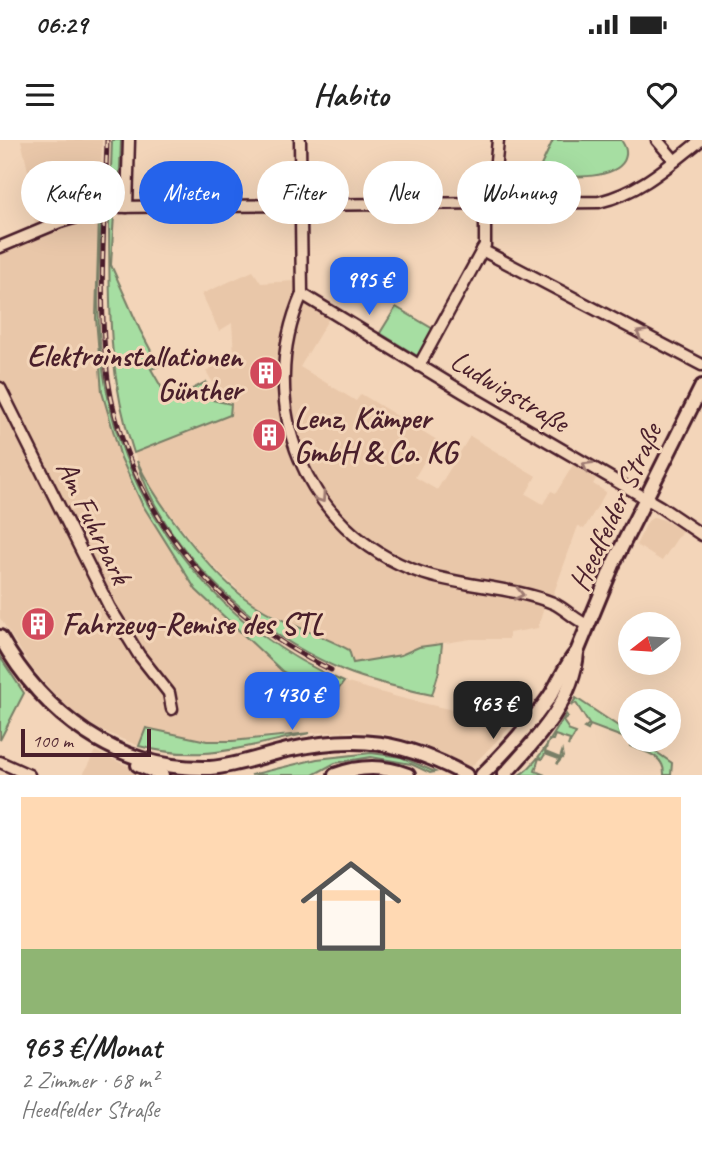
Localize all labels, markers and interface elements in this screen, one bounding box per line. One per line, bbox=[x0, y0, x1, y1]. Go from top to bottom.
text: 06:29 bbox=[35, 8, 87, 41]
text: Habito bbox=[313, 74, 389, 115]
icon: menu bbox=[21, 76, 59, 114]
icon: heart bbox=[643, 76, 681, 114]
chip: Kaufen bbox=[21, 161, 125, 224]
chip: Mieten bbox=[139, 161, 243, 224]
chip: Filter bbox=[257, 161, 349, 224]
chip: Neu bbox=[363, 161, 443, 224]
chip: Wohnung bbox=[457, 161, 581, 224]
pin: 995 € bbox=[320, 258, 418, 317]
text: 995 € bbox=[346, 265, 392, 294]
one-way arrow bbox=[636, 329, 649, 342]
place label: Elektroinstallationen Günther bbox=[27, 337, 245, 409]
street label: Ludwigstraße bbox=[444, 341, 578, 442]
building icon: Elektroinstallationen Günther bbox=[247, 354, 285, 392]
place label: Lenz, Kämper GmbH & Co. KG bbox=[294, 399, 461, 471]
street label: Heedfelder Straße bbox=[560, 415, 671, 597]
building icon: Lenz, Kämper GmbH & Co. KG bbox=[250, 416, 288, 454]
street label: Am Fuhrpark bbox=[48, 454, 141, 592]
one-way arrow bbox=[582, 461, 595, 474]
one-way arrow bbox=[313, 490, 326, 503]
one-way arrow bbox=[513, 586, 525, 601]
building icon: Fahrzeug-Remise des STL bbox=[19, 605, 57, 643]
place label: Fahrzeug-Remise des STL bbox=[62, 605, 324, 643]
north arrow bbox=[618, 612, 681, 676]
map controls bbox=[618, 612, 681, 752]
pin: 1 430 € bbox=[227, 672, 357, 732]
text: 1 430 € bbox=[261, 680, 323, 709]
pin: 963 € bbox=[444, 682, 542, 741]
text: 963 € bbox=[469, 689, 517, 718]
button: layers bbox=[618, 689, 681, 752]
scale bar bbox=[21, 726, 150, 758]
text: 100 m bbox=[32, 729, 73, 753]
icon: home bbox=[288, 843, 414, 969]
text: 963 €/Monat bbox=[21, 1028, 161, 1066]
text: 2 Zimmer · 68 m² bbox=[21, 1066, 158, 1095]
text: Heedfelder Straße bbox=[21, 1095, 159, 1124]

